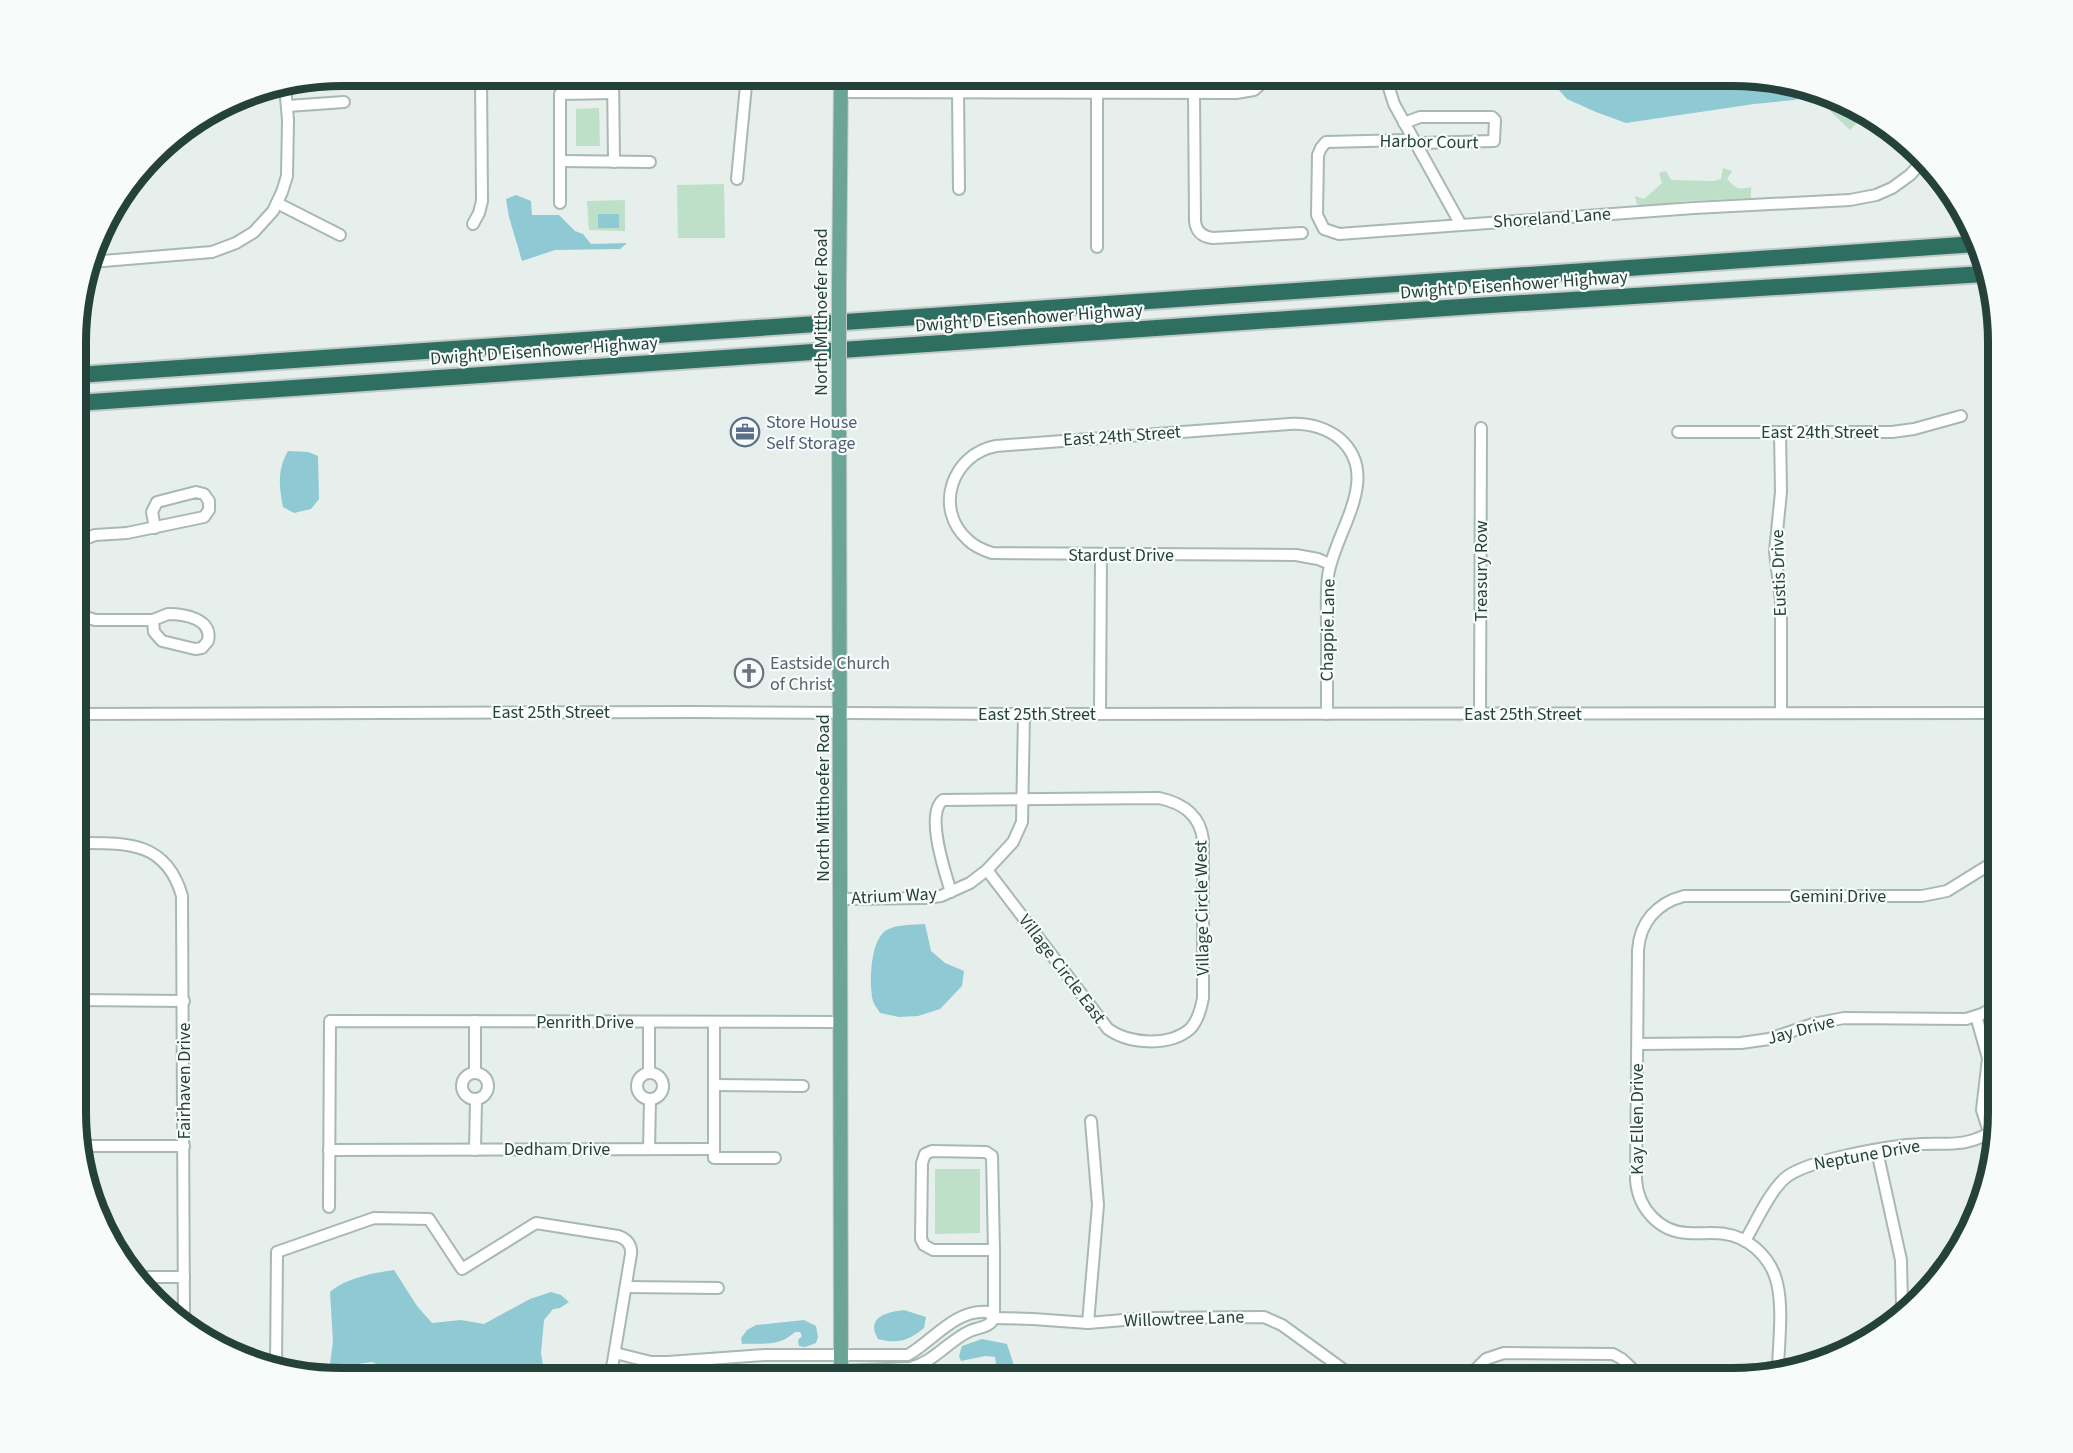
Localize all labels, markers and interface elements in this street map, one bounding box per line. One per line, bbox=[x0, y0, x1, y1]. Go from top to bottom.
street label: Harbor Court bbox=[1379, 129, 1479, 155]
street label: Shoreland Lane bbox=[1492, 201, 1612, 235]
street label: North Mitthoefer Road bbox=[809, 228, 834, 396]
street label: Dwight D Eisenhower Highway bbox=[1399, 265, 1629, 305]
street label: Dwight D Eisenhower Highway bbox=[914, 298, 1144, 338]
street label: Dwight D Eisenhower Highway bbox=[429, 331, 659, 371]
place label: Store House Self Storage bbox=[766, 410, 857, 456]
office icon: Store House Self Storage bbox=[729, 416, 761, 448]
street label: East 24th Street bbox=[1062, 419, 1182, 453]
street label: East 24th Street bbox=[1761, 420, 1879, 445]
street label: Treasury Row bbox=[1469, 520, 1494, 622]
street label: Eustis Drive bbox=[1765, 529, 1793, 617]
street label: Stardust Drive bbox=[1068, 543, 1174, 568]
street label: Chappie Lane bbox=[1315, 578, 1341, 682]
place label: Eastside Church of Christ bbox=[770, 651, 890, 697]
church icon: Eastside Church of Christ bbox=[733, 657, 765, 689]
street label: East 25th Street bbox=[492, 700, 610, 725]
street label: East 25th Street bbox=[978, 702, 1096, 727]
street label: East 25th Street bbox=[1464, 702, 1582, 727]
street label: North Mitthoefer Road bbox=[811, 714, 836, 882]
street label: Village Circle West bbox=[1188, 840, 1216, 976]
street label: Atrium Way bbox=[850, 881, 938, 911]
street label: Gemini Drive bbox=[1790, 884, 1886, 909]
street label: Village Circle East bbox=[1013, 909, 1111, 1029]
street label: Jay Drive bbox=[1765, 1009, 1837, 1051]
street label: Penrith Drive bbox=[536, 1010, 634, 1035]
street label: Fairhaven Drive bbox=[172, 1023, 197, 1139]
street label: Kay Ellen Drive bbox=[1625, 1063, 1650, 1175]
street label: Neptune Drive bbox=[1812, 1133, 1922, 1177]
street label: Dedham Drive bbox=[504, 1137, 610, 1162]
street label: Willowtree Lane bbox=[1123, 1304, 1245, 1334]

